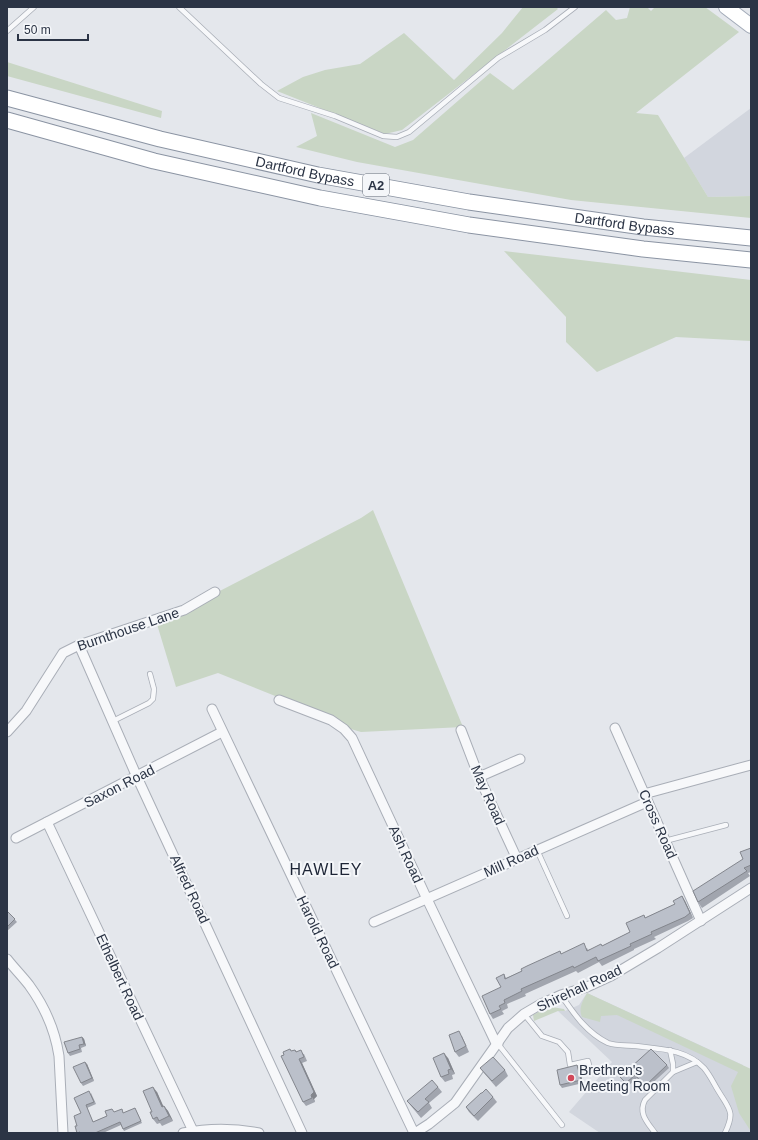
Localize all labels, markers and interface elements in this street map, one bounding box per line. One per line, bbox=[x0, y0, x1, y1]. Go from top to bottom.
scale bar bbox=[18, 16, 88, 42]
text: 50 m bbox=[24, 23, 51, 37]
street label: Dartford Bypass bbox=[254, 153, 356, 189]
road number: A2 bbox=[363, 174, 389, 196]
street label: Dartford Bypass bbox=[574, 209, 675, 238]
street label: Burnthouse Lane bbox=[75, 604, 181, 654]
street label: Saxon Road bbox=[81, 761, 157, 811]
street label: May Road bbox=[468, 763, 508, 827]
street label: Cross Road bbox=[636, 787, 680, 861]
street label: Ash Road bbox=[386, 823, 426, 885]
street label: Mill Road bbox=[481, 842, 541, 880]
street label: Alfred Road bbox=[167, 852, 213, 926]
district label: HAWLEY bbox=[290, 861, 362, 878]
street label: Harold Road bbox=[294, 893, 342, 971]
street label: Ethelbert Road bbox=[93, 931, 147, 1023]
street label: Shirehall Road bbox=[534, 961, 624, 1015]
place label: Brethren's Meeting Room bbox=[579, 1062, 670, 1094]
marker: Brethren's Meeting Room bbox=[566, 1073, 576, 1083]

